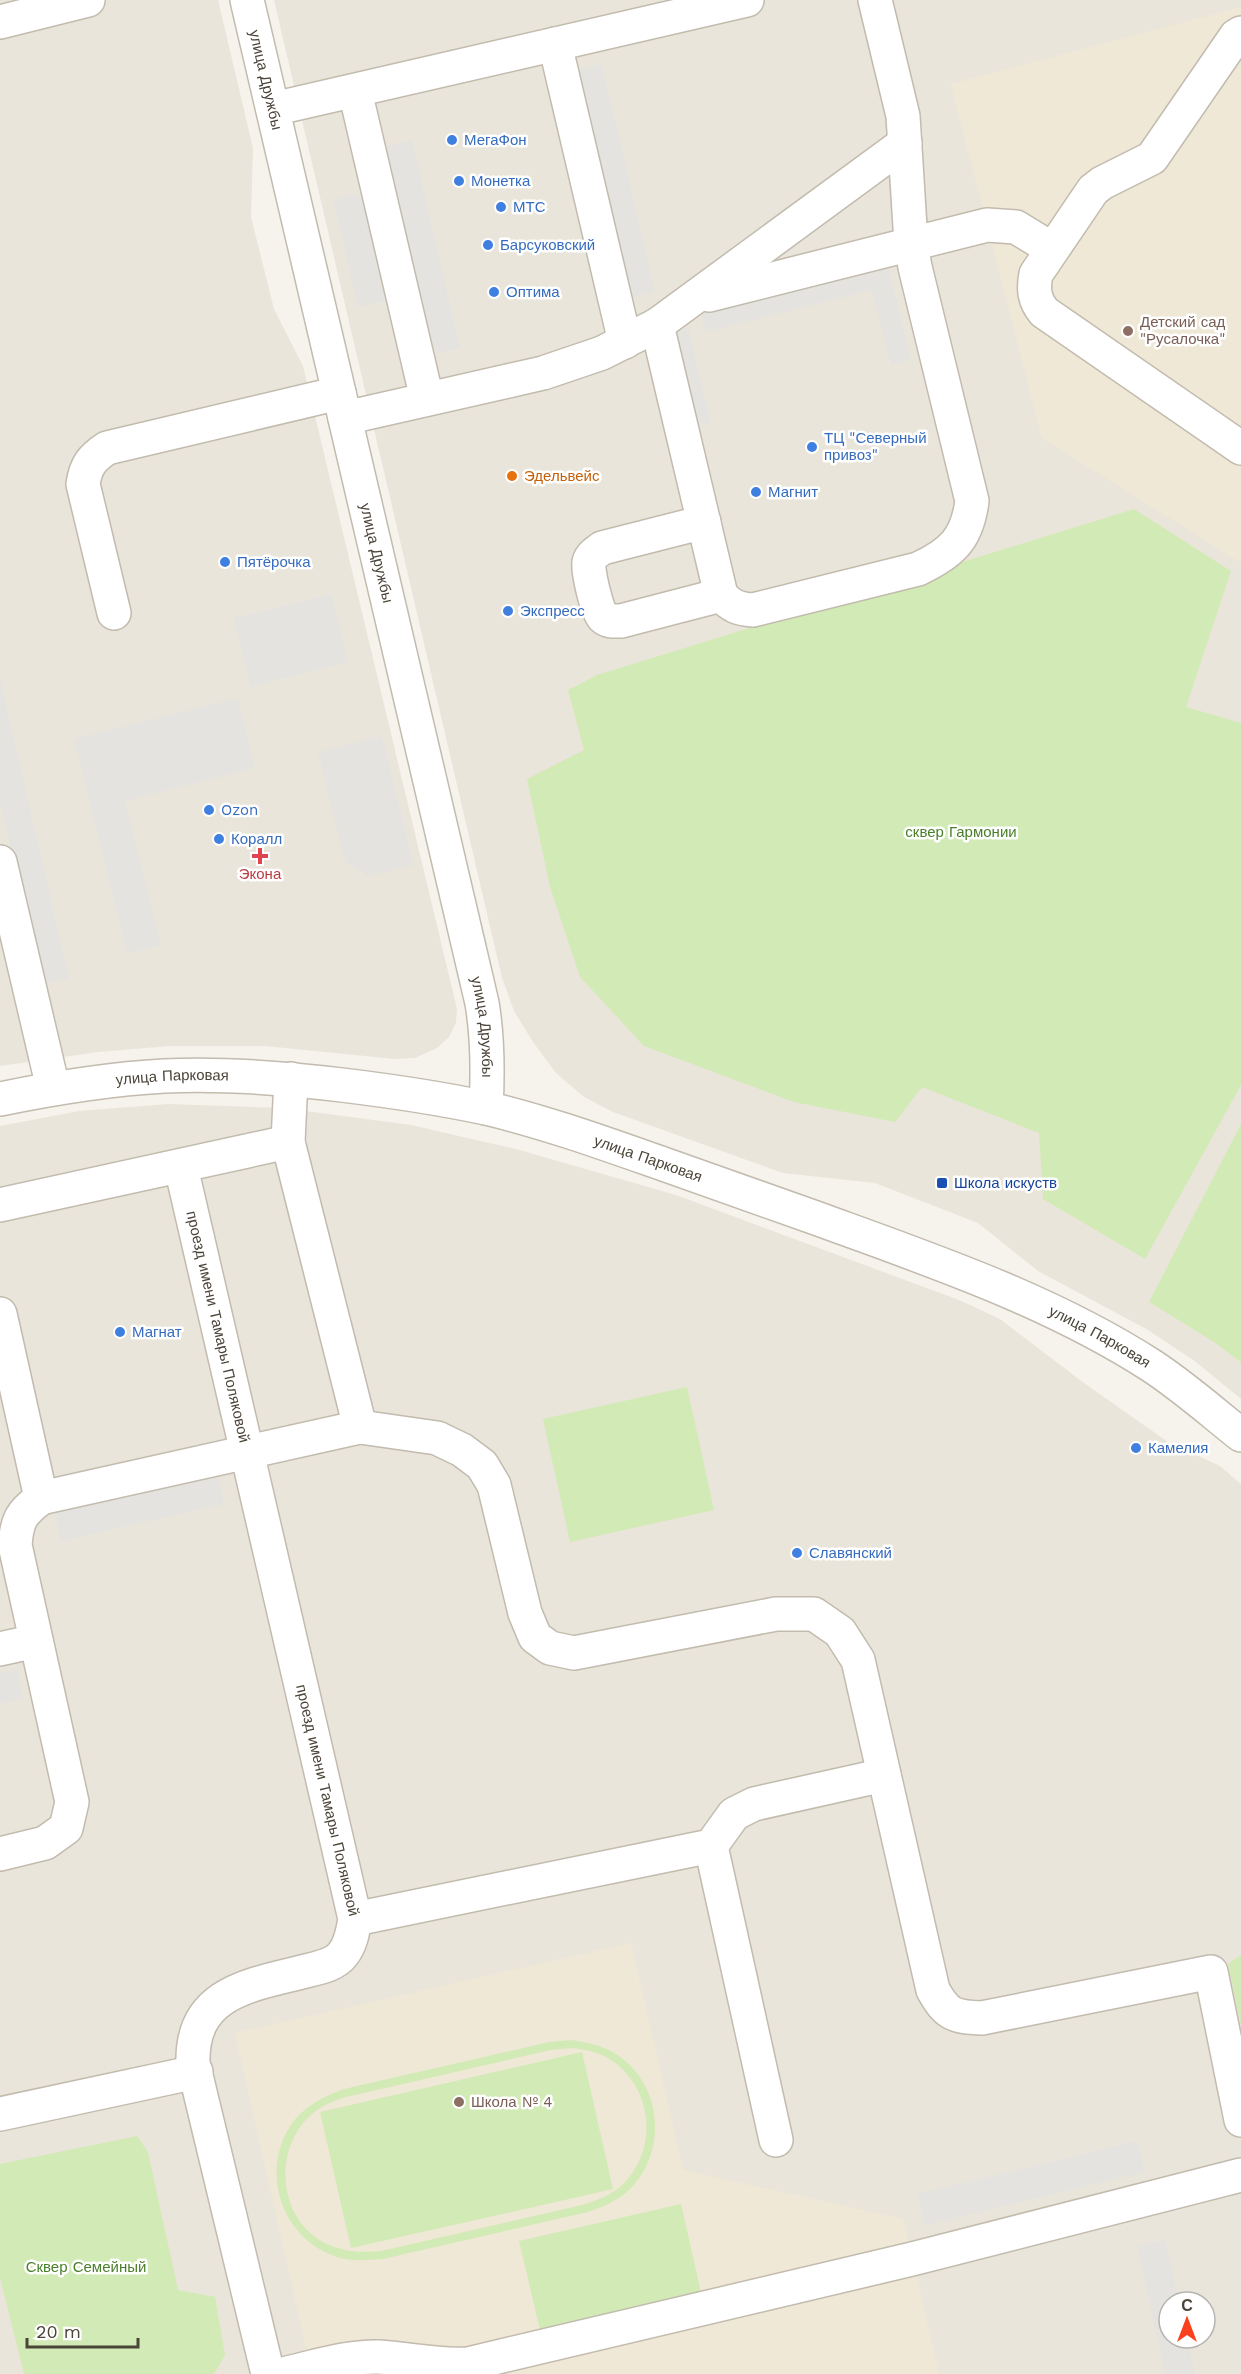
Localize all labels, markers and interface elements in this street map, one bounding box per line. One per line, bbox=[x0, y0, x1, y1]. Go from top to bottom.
street label: улица Дружбы bbox=[245, 28, 286, 132]
place label: МегаФон bbox=[464, 131, 527, 149]
marker: МегаФон bbox=[445, 133, 459, 147]
place label: Монетка bbox=[471, 172, 531, 190]
marker: Монетка bbox=[452, 174, 466, 188]
place label: МТС bbox=[513, 198, 546, 216]
marker: МТС bbox=[494, 200, 508, 214]
place label: Барсуковский bbox=[500, 236, 595, 254]
marker: Барсуковский bbox=[481, 238, 495, 252]
place label: Оптима bbox=[506, 283, 560, 301]
marker: Оптима bbox=[487, 285, 501, 299]
place label: Детский сад "Русалочка" bbox=[1140, 313, 1225, 348]
marker: Детский сад "Русалочка" bbox=[1121, 324, 1135, 338]
place label: ТЦ "Северный привоз" bbox=[824, 429, 927, 464]
marker: ТЦ "Северный привоз" bbox=[805, 440, 819, 454]
place label: Эдельвейс bbox=[524, 467, 600, 485]
marker: Эдельвейс bbox=[505, 469, 519, 483]
place label: Магнит bbox=[768, 483, 818, 501]
marker: Магнит bbox=[749, 485, 763, 499]
street label: улица Дружбы bbox=[356, 501, 397, 605]
place label: Пятёрочка bbox=[237, 553, 311, 571]
marker: Пятёрочка bbox=[218, 555, 232, 569]
place label: Экспресс bbox=[520, 602, 585, 620]
marker: Экспресс bbox=[501, 604, 515, 618]
place label: Ozon bbox=[221, 801, 258, 819]
marker: Ozon bbox=[202, 803, 216, 817]
park label: сквер Гармонии bbox=[905, 823, 1017, 841]
place label: Коралл bbox=[231, 830, 282, 848]
marker: Коралл bbox=[212, 832, 226, 846]
marker: Экона bbox=[253, 849, 267, 863]
place label: Экона bbox=[239, 865, 282, 883]
street label: улица Дружбы bbox=[467, 975, 496, 1078]
street label: улица Парковая bbox=[115, 1066, 229, 1089]
street label: улица Парковая bbox=[592, 1132, 705, 1186]
place label: Школа искуств bbox=[954, 1174, 1057, 1192]
marker: Школа искуств bbox=[935, 1176, 949, 1190]
street label: проезд имени Тамары Поляковой bbox=[182, 1209, 253, 1444]
street label: улица Парковая bbox=[1046, 1302, 1154, 1372]
place label: Магнат bbox=[132, 1323, 182, 1341]
marker: Магнат bbox=[113, 1325, 127, 1339]
place label: Камелия bbox=[1148, 1439, 1209, 1457]
marker: Камелия bbox=[1129, 1441, 1143, 1455]
place label: Славянский bbox=[809, 1544, 892, 1562]
marker: Славянский bbox=[790, 1546, 804, 1560]
street label: проезд имени Тамары Поляковой bbox=[292, 1683, 363, 1918]
place label: Школа № 4 bbox=[471, 2093, 552, 2111]
marker: Школа № 4 bbox=[452, 2095, 466, 2109]
park label: Сквер Семейный bbox=[26, 2258, 146, 2276]
north arrow bbox=[1157, 2290, 1217, 2350]
text: С bbox=[1181, 2296, 1193, 2315]
scale bar bbox=[27, 2311, 138, 2349]
text: 20 m bbox=[36, 2321, 81, 2342]

